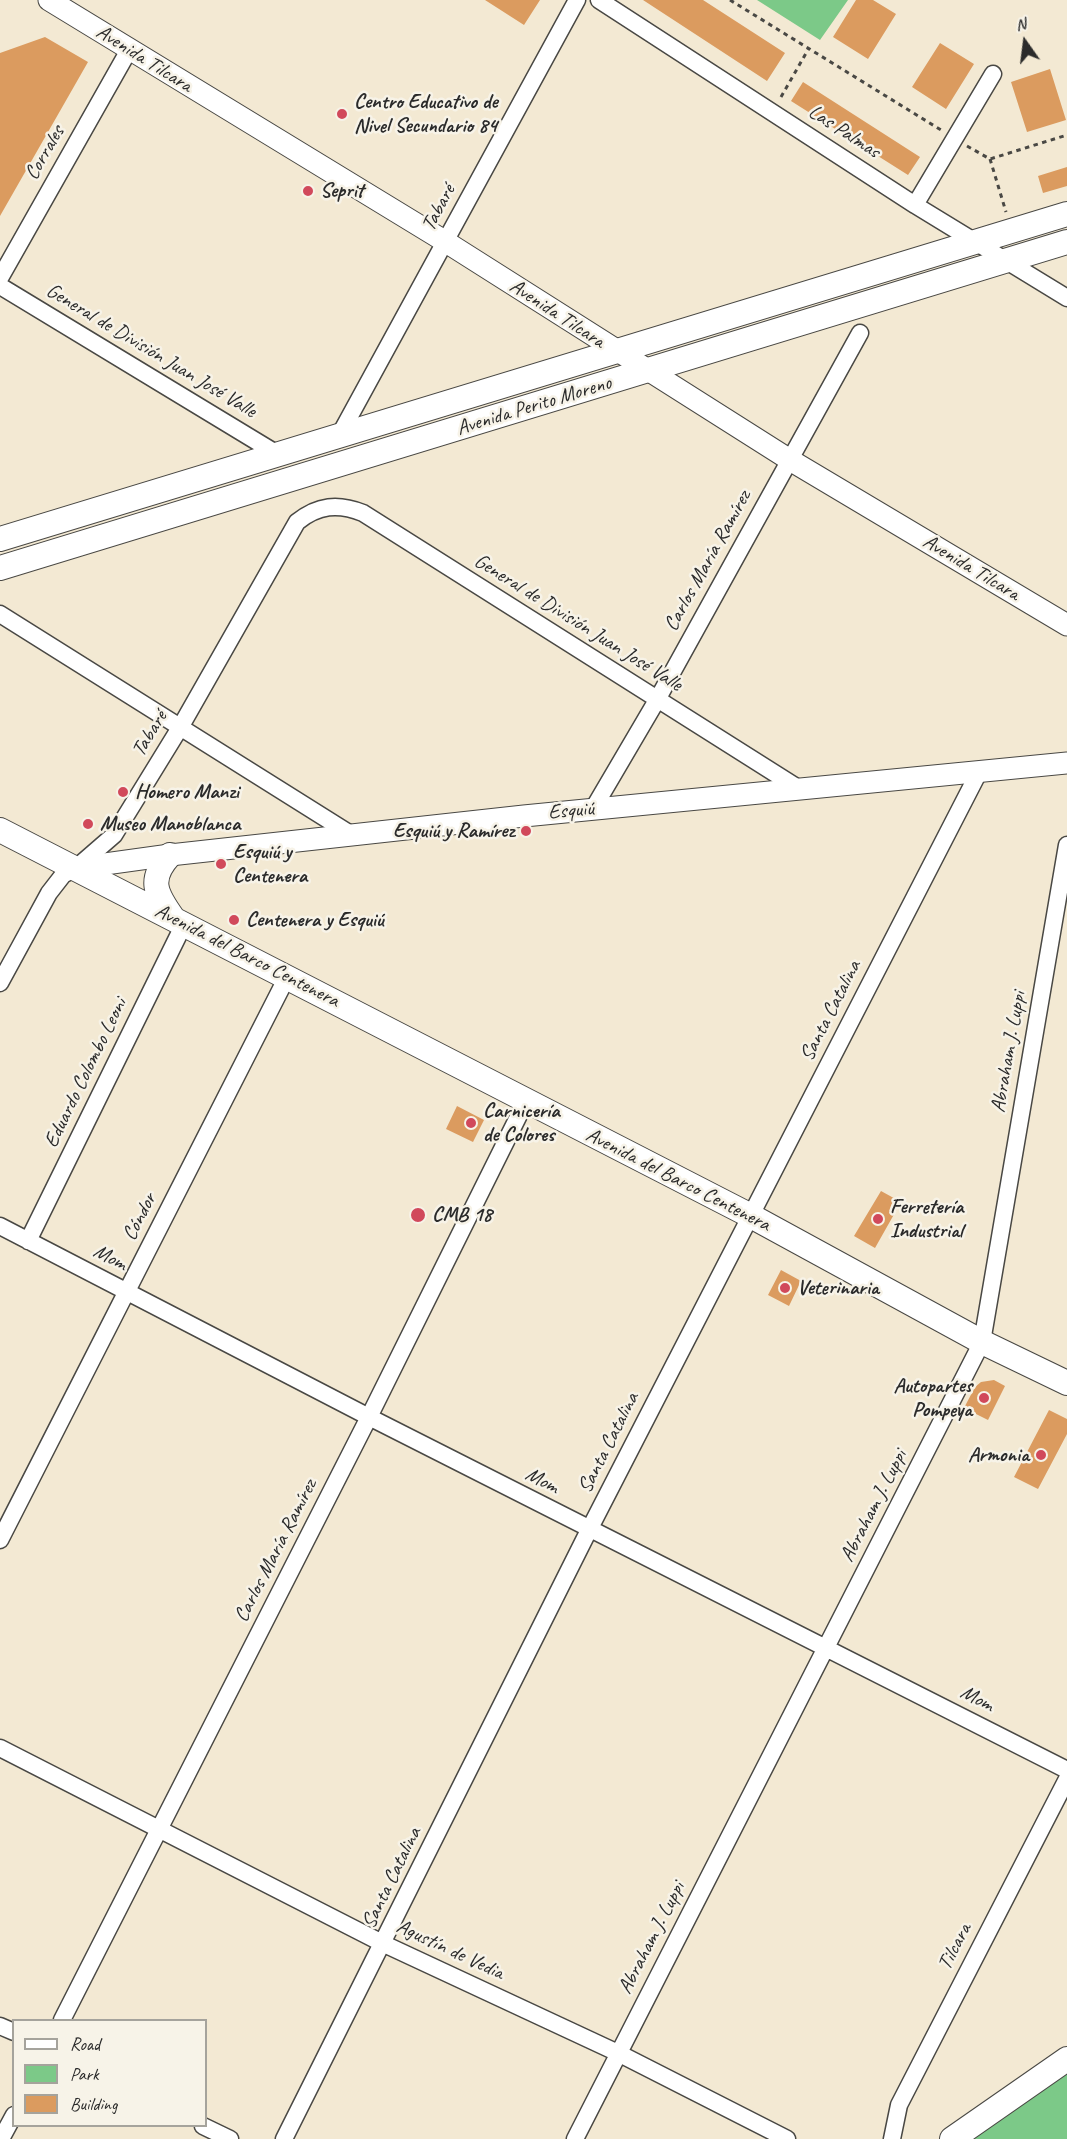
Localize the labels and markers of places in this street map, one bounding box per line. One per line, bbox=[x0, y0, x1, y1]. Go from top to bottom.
place label: Centro Educativo de Nivel Secundario 84 bbox=[354, 89, 497, 139]
marker: Centro Educativo de Nivel Secundario 84 bbox=[335, 107, 349, 121]
place label: Seprit bbox=[320, 178, 364, 204]
marker: Seprit bbox=[301, 184, 315, 198]
place label: Homero Manzi bbox=[135, 779, 239, 805]
marker: Homero Manzi bbox=[116, 785, 130, 799]
place label: Museo Manoblanca bbox=[100, 811, 240, 837]
marker: Museo Manoblanca bbox=[81, 817, 95, 831]
place label: Esquiú y Ramírez bbox=[393, 818, 514, 844]
marker: Esquiú y Ramírez bbox=[519, 824, 533, 838]
place label: Esquiú y Centenera bbox=[233, 839, 307, 889]
marker: Esquiú y Centenera bbox=[214, 857, 228, 871]
place label: Centenera y Esquiú bbox=[246, 907, 384, 933]
marker: Centenera y Esquiú bbox=[227, 913, 241, 927]
place label: Carnicería de Colores bbox=[483, 1098, 560, 1148]
marker: Carnicería de Colores bbox=[464, 1116, 478, 1130]
place label: Ferretería Industrial bbox=[890, 1194, 963, 1244]
place label: CMB 18 bbox=[432, 1202, 492, 1228]
marker: CMB 18 bbox=[409, 1206, 427, 1224]
marker: Ferretería Industrial bbox=[871, 1212, 885, 1226]
place label: Veterinaria bbox=[797, 1275, 879, 1301]
marker: Veterinaria bbox=[778, 1281, 792, 1295]
place label: Autopartes Pompeya bbox=[894, 1373, 972, 1423]
marker: Autopartes Pompeya bbox=[977, 1391, 991, 1405]
place label: Armonia bbox=[968, 1442, 1029, 1468]
marker: Armonia bbox=[1034, 1448, 1048, 1462]

